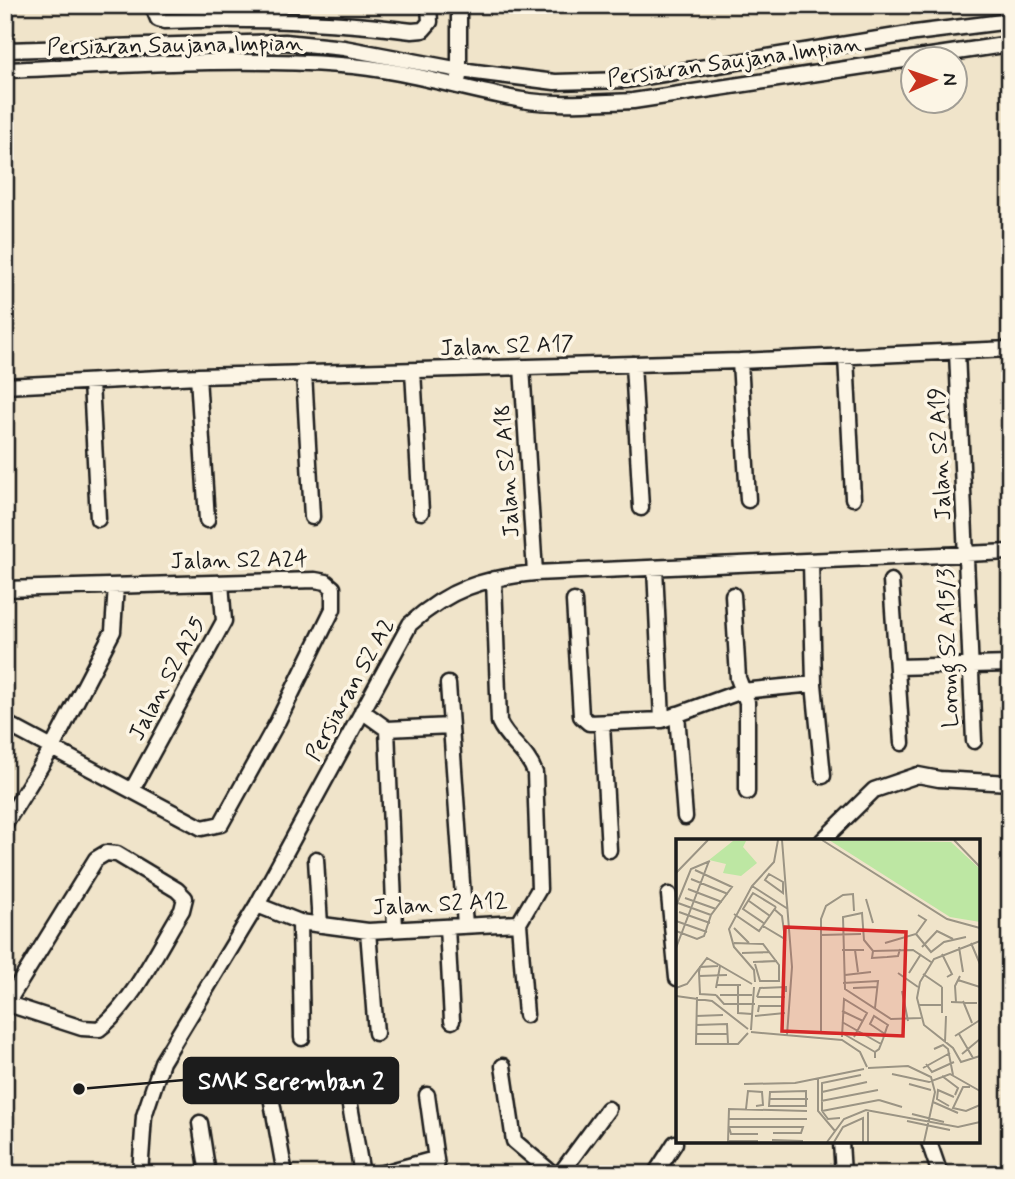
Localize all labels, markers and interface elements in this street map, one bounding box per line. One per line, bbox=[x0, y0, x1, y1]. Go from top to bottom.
street label: Persiaran Saujana Impian bbox=[47, 29, 303, 63]
street label: Persiaran Saujana Impian bbox=[605, 29, 863, 95]
north arrow bbox=[900, 46, 970, 116]
text: N bbox=[937, 73, 962, 86]
street label: Jalan S2 A17 bbox=[440, 330, 575, 364]
street label: Jalan S2 A19 bbox=[923, 386, 959, 521]
street label: Jalan S2 A18 bbox=[488, 403, 528, 539]
street label: Jalan S2 A24 bbox=[170, 545, 308, 577]
street label: Lorong S2 A15/3 bbox=[931, 568, 969, 728]
street label: Jalan S2 A25 bbox=[123, 612, 213, 746]
street label: Persiaran S2 A2 bbox=[299, 613, 402, 767]
inset map bbox=[676, 839, 980, 1144]
street label: Jalan S2 A12 bbox=[372, 886, 509, 924]
callout: SMK Seremban 2 bbox=[184, 1058, 398, 1103]
text: SMK Seremban 2 bbox=[198, 1067, 384, 1098]

